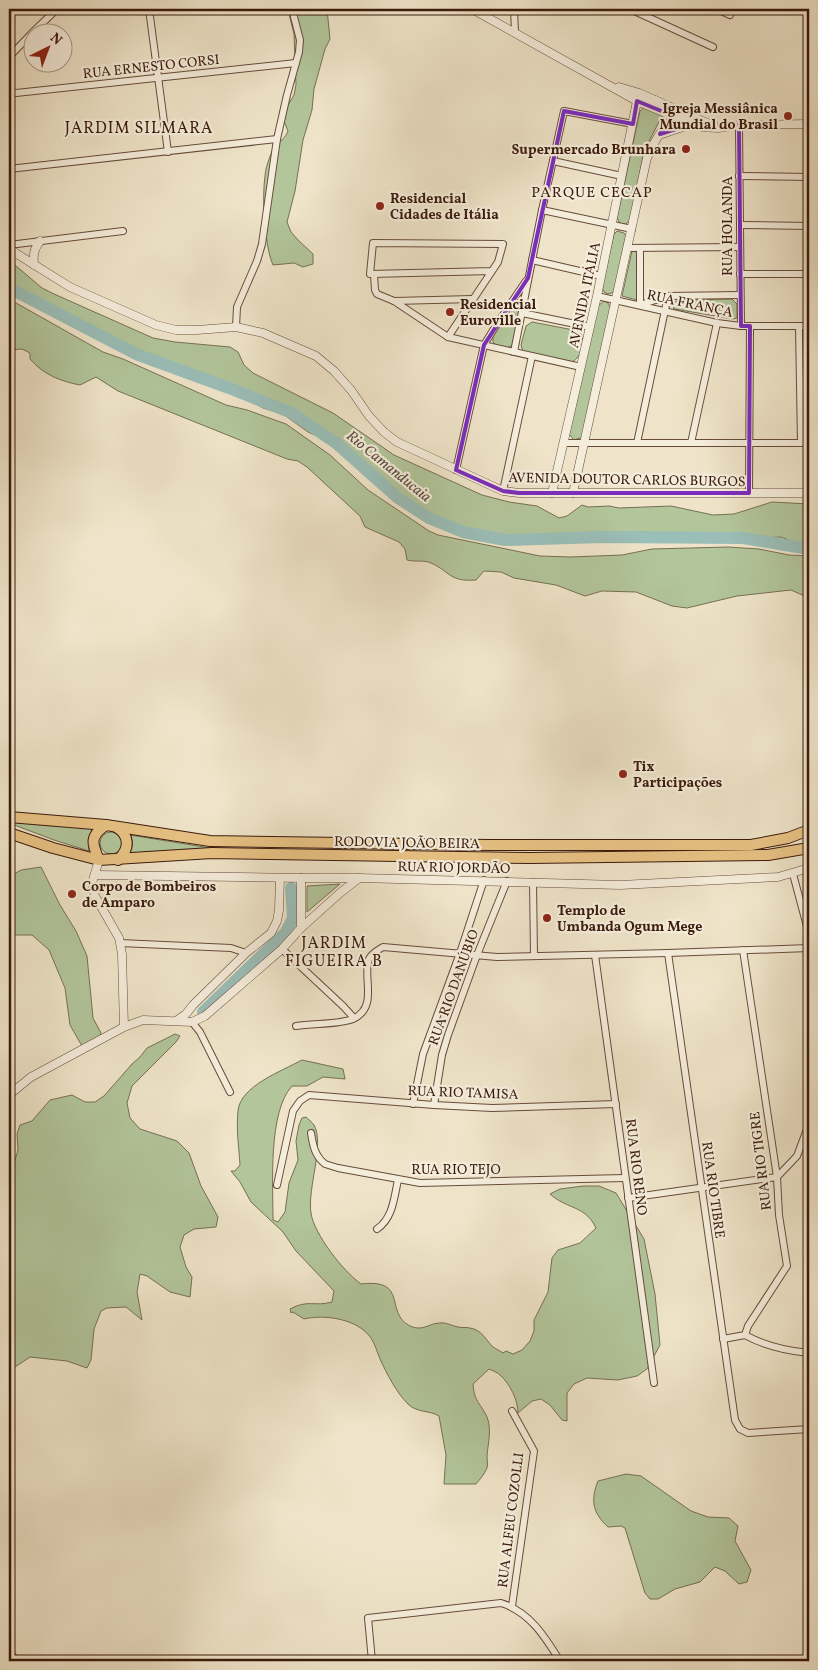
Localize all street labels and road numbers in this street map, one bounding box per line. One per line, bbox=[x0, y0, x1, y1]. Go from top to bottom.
street label: RUA ERNESTO CORSI bbox=[82, 51, 221, 84]
street label: RUA HOLANDA bbox=[719, 176, 738, 276]
street label: AVENIDA ITÁLIA bbox=[565, 240, 606, 350]
street label: RUA FRANÇA bbox=[645, 286, 735, 323]
street label: AVENIDA DOUTOR CARLOS BURGOS bbox=[508, 469, 746, 492]
street label: RODOVIA JOÃO BEIRA bbox=[334, 833, 480, 854]
street label: RUA RIO JORDÃO bbox=[397, 858, 511, 879]
street label: RUA RIO DANÚBIO bbox=[424, 926, 484, 1048]
street label: RUA RIO TAMISA bbox=[407, 1082, 519, 1105]
street label: RUA RIO TIGRE bbox=[746, 1110, 777, 1211]
street label: RUA RIO RENO bbox=[620, 1118, 651, 1217]
street label: RUA RIO TIBRE bbox=[696, 1140, 729, 1240]
street label: RUA RIO TEJO bbox=[411, 1161, 501, 1180]
street label: RUA ALFEU COZOLLI bbox=[494, 1451, 529, 1589]

